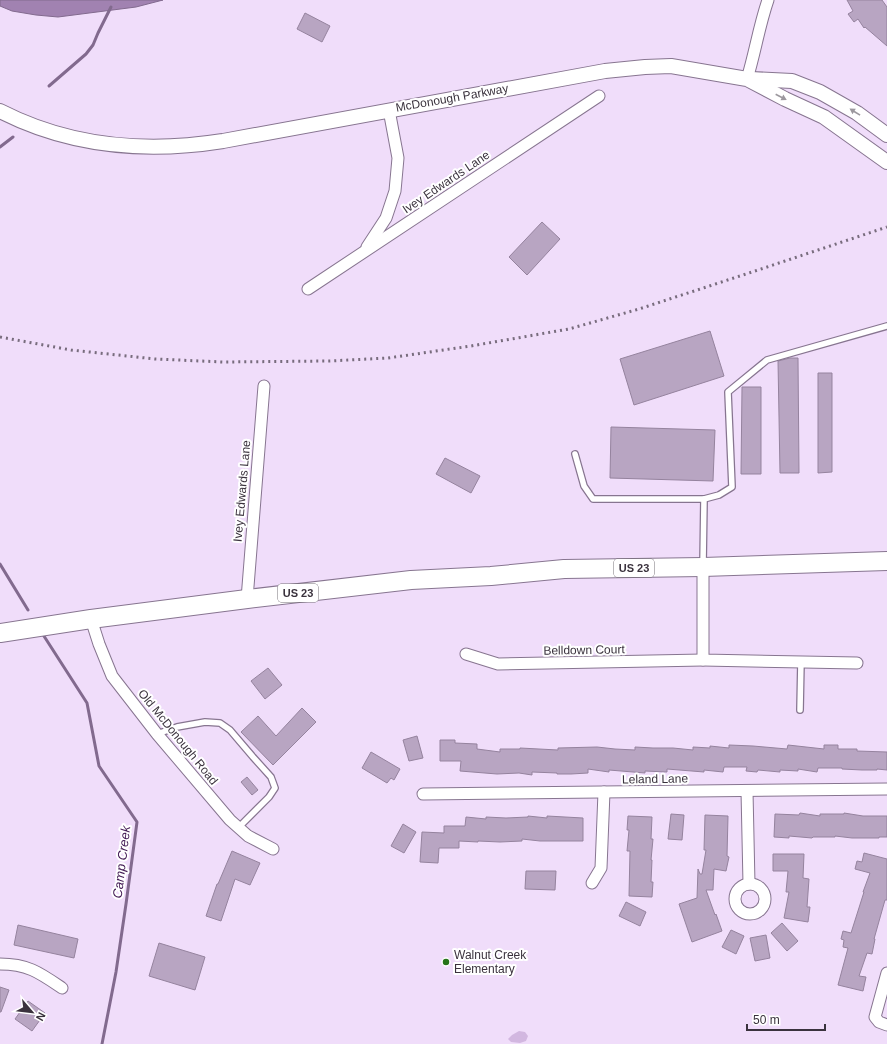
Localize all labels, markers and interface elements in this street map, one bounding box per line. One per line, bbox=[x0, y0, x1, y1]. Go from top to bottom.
street label: McDonough Parkway bbox=[395, 81, 509, 115]
one-way arrow bbox=[776, 94, 787, 101]
one-way arrow bbox=[850, 109, 861, 116]
street label: Ivey Edwards Lane bbox=[400, 147, 492, 216]
street label: Ivey Edwards Lane bbox=[231, 439, 253, 542]
road number: US 23 bbox=[614, 559, 654, 577]
road number: US 23 bbox=[278, 584, 318, 602]
street label: Belldown Court bbox=[543, 642, 625, 658]
street label: Old McDonough Road bbox=[135, 686, 221, 788]
street label: Leland Lane bbox=[622, 771, 688, 787]
water label: Camp Creek bbox=[110, 823, 134, 899]
place label: Walnut Creek Elementary bbox=[454, 948, 527, 976]
marker: Walnut Creek Elementary bbox=[441, 957, 451, 967]
north arrow bbox=[12, 992, 52, 1032]
scale bar bbox=[747, 1006, 825, 1032]
text: N bbox=[34, 1010, 48, 1023]
text: 50 m bbox=[753, 1013, 780, 1027]

